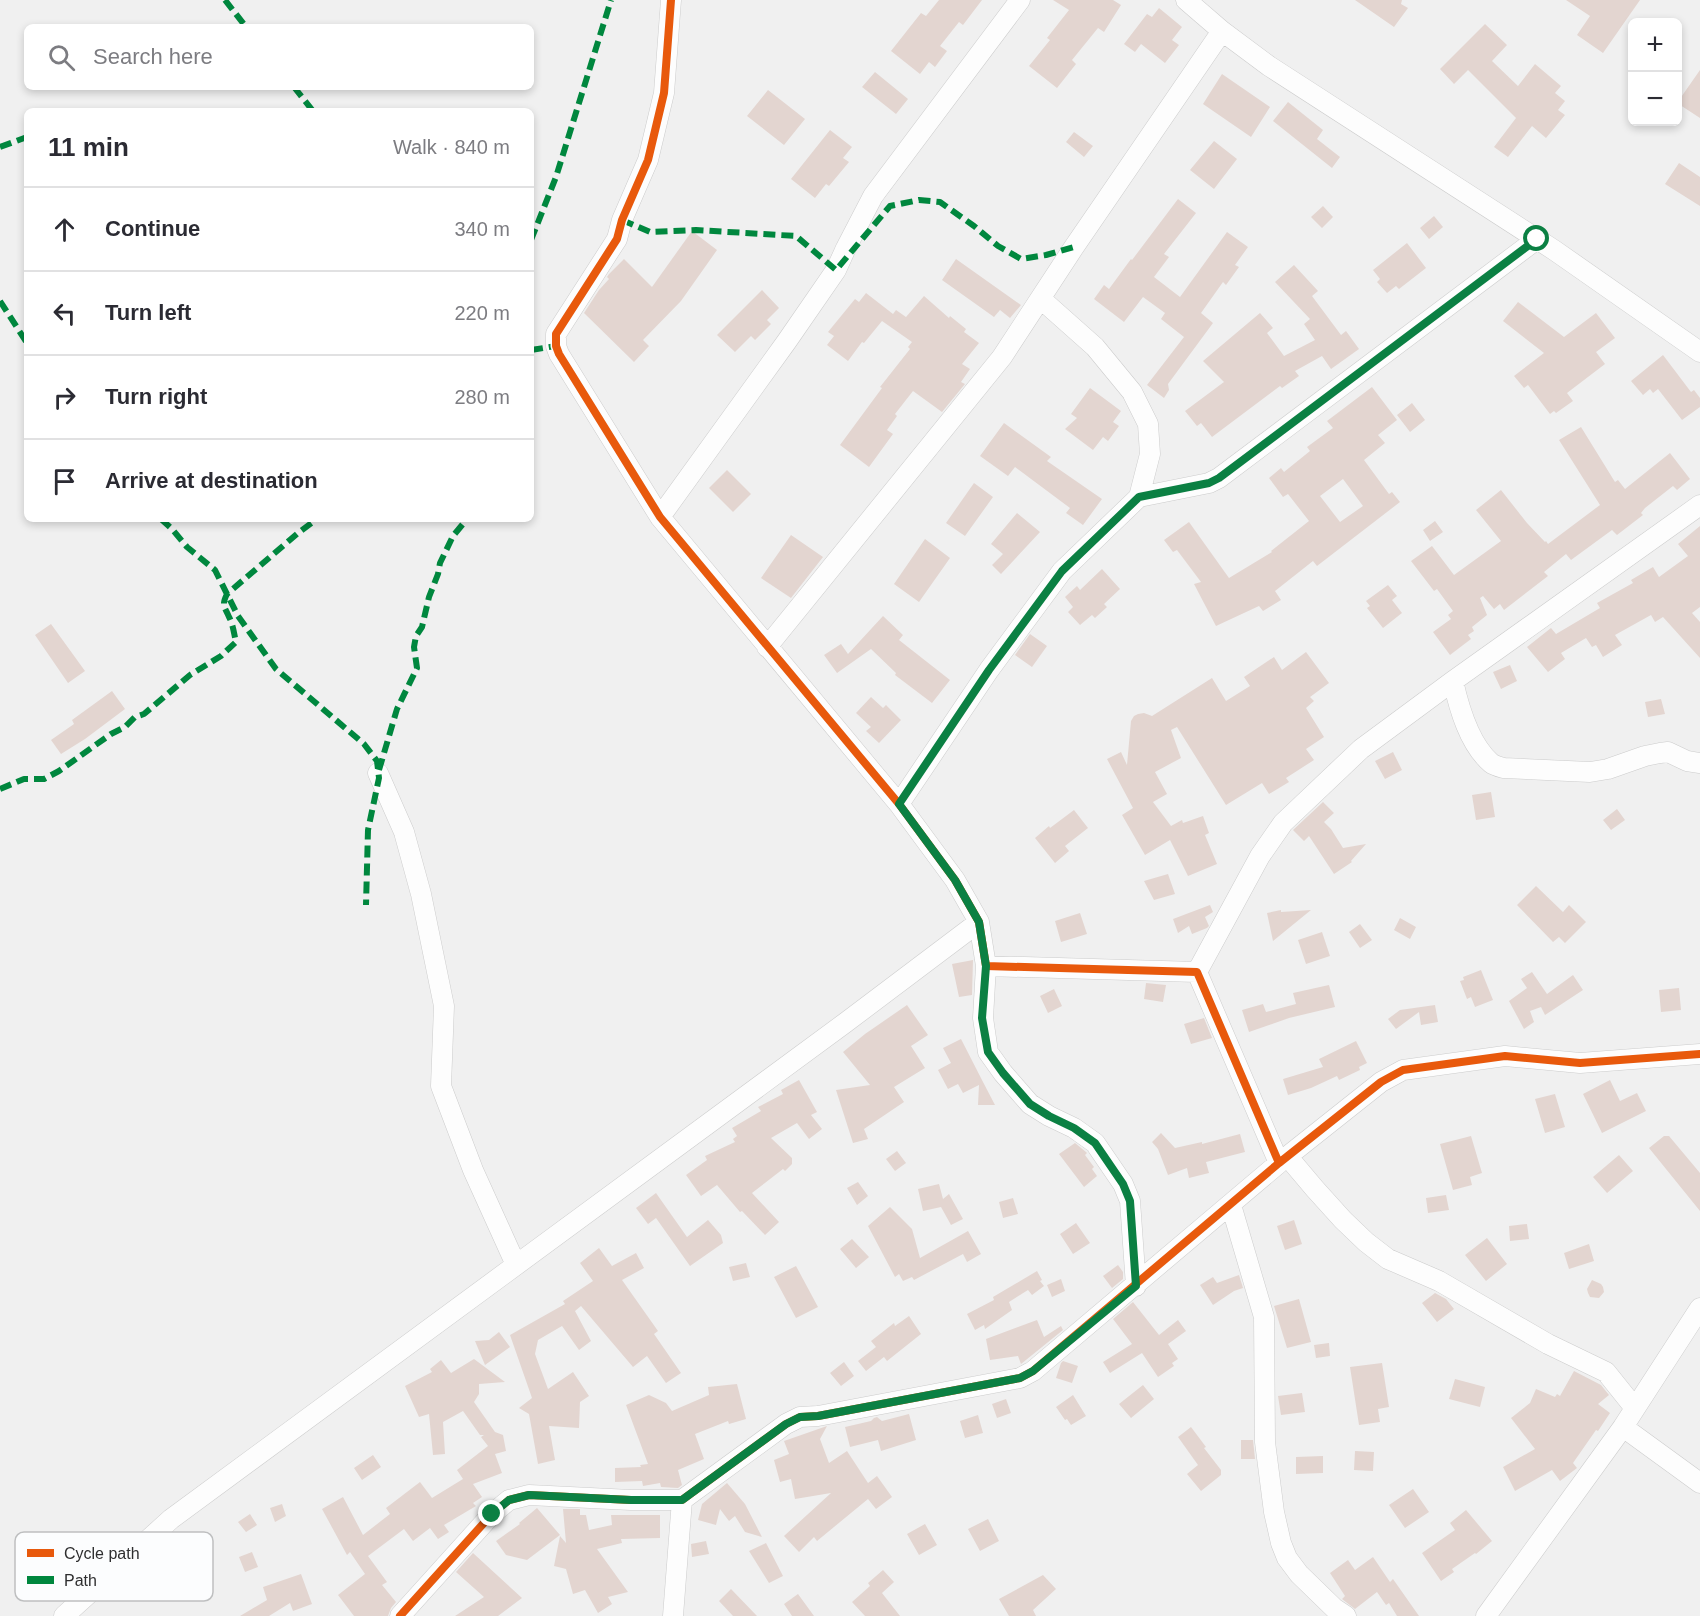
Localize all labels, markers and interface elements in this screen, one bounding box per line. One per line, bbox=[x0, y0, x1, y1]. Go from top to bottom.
map controls bbox=[1628, 18, 1682, 126]
button: + bbox=[1628, 18, 1682, 72]
search box bbox=[24, 24, 534, 90]
icon: search bbox=[45, 41, 78, 74]
text: Search here bbox=[93, 44, 213, 69]
button: − bbox=[1628, 72, 1682, 126]
text: 11 min bbox=[48, 132, 129, 162]
text: Walk · 840 m bbox=[393, 136, 510, 158]
icon: ahead bbox=[48, 213, 81, 246]
text: Continue bbox=[105, 216, 200, 241]
text: 340 m bbox=[454, 218, 510, 240]
route start bbox=[1523, 225, 1549, 251]
icon: left bbox=[48, 297, 81, 330]
text: Turn left bbox=[105, 300, 191, 325]
text: 220 m bbox=[454, 302, 510, 324]
icon: right bbox=[48, 381, 81, 414]
text: Turn right bbox=[105, 384, 207, 409]
text: 280 m bbox=[454, 386, 510, 408]
icon: arrive bbox=[48, 465, 81, 498]
text: Arrive at destination bbox=[105, 468, 318, 493]
route end bbox=[478, 1500, 504, 1526]
legend bbox=[15, 1532, 213, 1601]
text: Cycle path bbox=[64, 1545, 140, 1562]
text: Path bbox=[64, 1572, 97, 1589]

